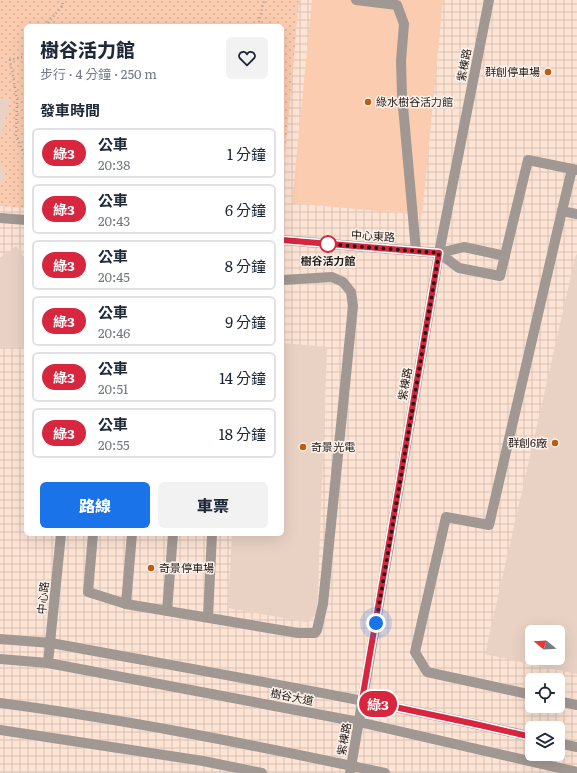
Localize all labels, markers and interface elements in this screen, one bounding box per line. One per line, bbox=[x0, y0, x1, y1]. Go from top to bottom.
text: 樹谷活力館 bbox=[40, 35, 135, 63]
button: heart bbox=[226, 37, 268, 79]
street label: 紫棟路 bbox=[452, 47, 474, 83]
place label: 群創停車場 bbox=[485, 63, 540, 79]
text: 步行 · 4 分鐘 · 250 m bbox=[40, 64, 157, 83]
marker: 群創停車場 bbox=[543, 67, 553, 77]
place label: 綠水樹谷活力館 bbox=[376, 93, 453, 109]
marker: 綠水樹谷活力館 bbox=[363, 97, 373, 107]
text: 發車時間 bbox=[40, 98, 100, 121]
text: 公車 bbox=[98, 132, 128, 155]
text: 1 分鐘 bbox=[227, 142, 266, 165]
text: 綠3 bbox=[53, 143, 75, 163]
text: 20:38 bbox=[98, 155, 131, 174]
text: 公車 bbox=[98, 188, 128, 211]
text: 6 分鐘 bbox=[225, 198, 266, 221]
text: 綠3 bbox=[53, 199, 75, 219]
text: 20:43 bbox=[98, 211, 130, 230]
street label: 中心東路 bbox=[351, 225, 396, 245]
marker: 樹谷活力館 bbox=[319, 235, 337, 253]
text: 公車 bbox=[98, 244, 128, 267]
place label: 樹谷活力館 bbox=[301, 252, 356, 268]
text: 8 分鐘 bbox=[225, 254, 266, 277]
text: 綠3 bbox=[53, 255, 75, 275]
text: 20:45 bbox=[98, 267, 130, 286]
text: 公車 bbox=[98, 300, 128, 323]
text: 9 分鐘 bbox=[225, 310, 266, 333]
text: 綠3 bbox=[53, 311, 75, 331]
text: 20:46 bbox=[98, 323, 130, 342]
text: 公車 bbox=[98, 356, 128, 379]
text: 14 分鐘 bbox=[219, 366, 266, 389]
street label: 紫棟路 bbox=[393, 366, 415, 401]
text: 綠3 bbox=[53, 367, 75, 387]
text: 20:51 bbox=[98, 379, 128, 398]
text: 公車 bbox=[98, 412, 128, 435]
text: 18 分鐘 bbox=[219, 422, 266, 445]
text: 綠3 bbox=[53, 423, 75, 443]
place label: 群創6廠 bbox=[508, 434, 547, 450]
text: 20:55 bbox=[98, 435, 130, 454]
place label: 奇景光電 bbox=[311, 438, 355, 454]
marker: 群創6廠 bbox=[550, 438, 560, 448]
marker: 奇景光電 bbox=[298, 442, 308, 452]
button: 路線 bbox=[40, 482, 150, 528]
button: 車票 bbox=[158, 482, 268, 528]
place label: 奇景停車場 bbox=[159, 559, 214, 575]
marker: 奇景停車場 bbox=[146, 563, 156, 573]
street label: 中心路 bbox=[33, 581, 51, 615]
your location bbox=[366, 613, 386, 633]
north arrow bbox=[525, 625, 565, 665]
map controls bbox=[525, 625, 565, 761]
button: locate bbox=[525, 673, 565, 713]
street label: 樹谷大道 bbox=[269, 684, 315, 708]
line badge: 綠3 bbox=[360, 691, 396, 717]
text: 綠3 bbox=[367, 694, 389, 714]
street label: 紫棟路 bbox=[332, 721, 354, 756]
button: layers bbox=[525, 721, 565, 761]

